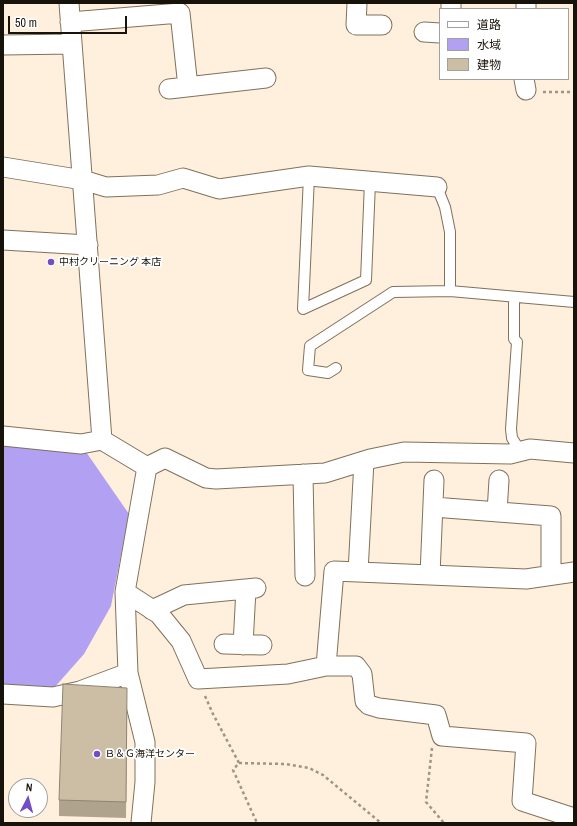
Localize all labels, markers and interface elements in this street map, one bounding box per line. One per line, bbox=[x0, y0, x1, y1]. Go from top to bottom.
scale bar bbox=[10, 8, 129, 34]
legend bbox=[439, 8, 569, 80]
text: 50 m bbox=[15, 15, 37, 31]
text: 道路 bbox=[477, 17, 501, 33]
text: 水域 bbox=[477, 37, 501, 53]
text: 建物 bbox=[477, 57, 501, 73]
place label: 中村クリーニング 本店 bbox=[59, 256, 161, 268]
marker: 中村クリーニング 本店 bbox=[46, 257, 56, 267]
place label: Ｂ＆Ｇ海洋センター bbox=[105, 748, 195, 760]
marker: Ｂ＆Ｇ海洋センター bbox=[92, 749, 102, 759]
north arrow bbox=[8, 778, 48, 818]
text: N bbox=[25, 780, 33, 794]

